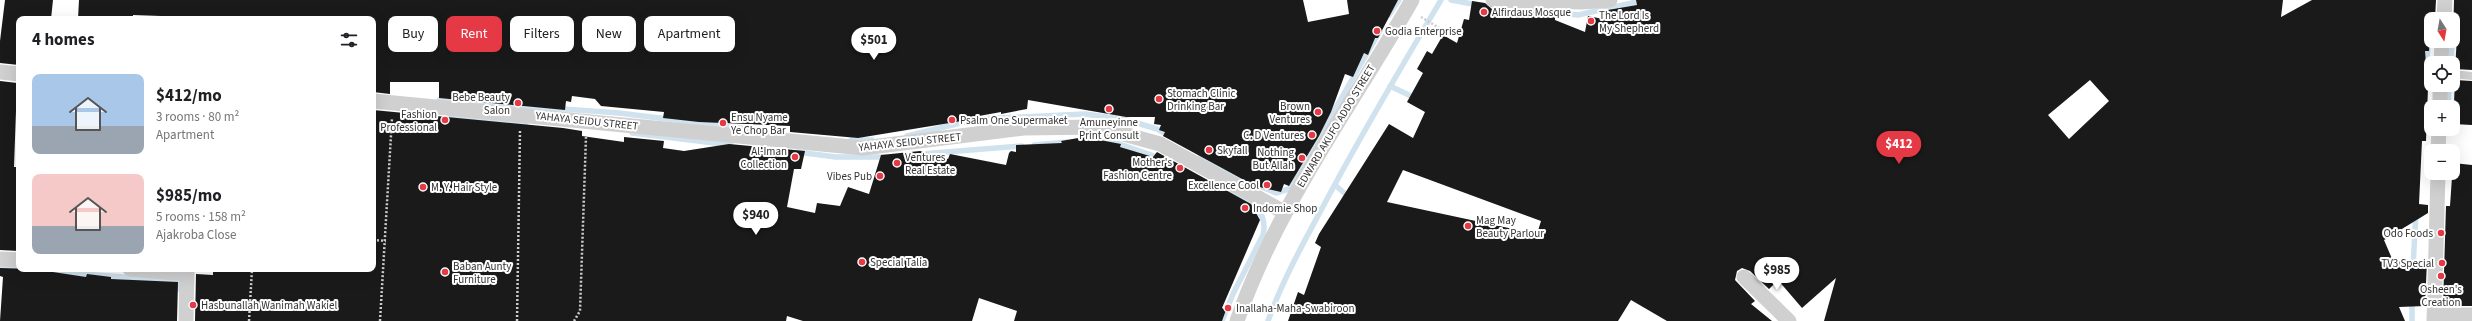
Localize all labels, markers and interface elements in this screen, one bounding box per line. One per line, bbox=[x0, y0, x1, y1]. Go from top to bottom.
place label: Alfirdaus Mosque bbox=[1492, 5, 1571, 20]
marker: Alfirdaus Mosque bbox=[1479, 7, 1489, 17]
place label: The Lord Is My Shepherd bbox=[1599, 8, 1659, 36]
north arrow bbox=[2424, 12, 2460, 48]
map controls bbox=[2424, 12, 2460, 180]
chip: Buy bbox=[388, 16, 438, 52]
chip: Rent bbox=[446, 16, 502, 52]
chip: Filters bbox=[510, 16, 574, 52]
chip: New bbox=[582, 16, 636, 52]
chip: Apartment bbox=[644, 16, 735, 52]
marker: The Lord Is My Shepherd bbox=[1586, 16, 1596, 26]
place label: Godia Enterprise bbox=[1385, 24, 1462, 39]
marker: Godia Enterprise bbox=[1372, 26, 1382, 36]
pin: $501 bbox=[850, 27, 898, 61]
text: 4 homes bbox=[32, 28, 94, 52]
icon: filters bbox=[338, 29, 360, 51]
text: $501 bbox=[860, 31, 888, 49]
button: locate bbox=[2424, 56, 2460, 92]
street label: EDWARD AKUFO ADDO STREET bbox=[1293, 62, 1379, 190]
text: $412/mo bbox=[156, 84, 222, 108]
place label: Stomach Clinic Drinking Bar bbox=[1167, 86, 1236, 114]
icon: home bbox=[64, 90, 112, 138]
place label: Bebe Beauty Salon bbox=[452, 90, 510, 118]
marker: Stomach Clinic Drinking Bar bbox=[1154, 94, 1164, 104]
marker: Bebe Beauty Salon bbox=[513, 98, 523, 108]
place label: Brown Ventures bbox=[1270, 99, 1310, 127]
button: + bbox=[2424, 100, 2460, 136]
marker: Amuneyinne Print Consult bbox=[1104, 104, 1114, 114]
place label: Fashion Professional bbox=[380, 107, 437, 135]
marker: Brown Ventures bbox=[1313, 107, 1323, 117]
text: 3 rooms · 80 m² bbox=[156, 108, 239, 126]
street label: YAHAYA SEIDU STREET bbox=[534, 108, 639, 134]
place label: Ensu Nyame Ye Chop Bar bbox=[730, 110, 788, 138]
place label: Psalm One Supermaket bbox=[960, 113, 1068, 128]
marker: Fashion Professional bbox=[440, 115, 450, 125]
marker: Psalm One Supermaket bbox=[947, 115, 957, 125]
place label: Amuneyinne Print Consult bbox=[1079, 115, 1139, 143]
marker: Ensu Nyame Ye Chop Bar bbox=[718, 118, 728, 128]
text: Apartment bbox=[156, 126, 214, 144]
place label: C. D Ventures bbox=[1243, 128, 1304, 143]
street label: YAHAYA SEIDU STREET bbox=[857, 129, 962, 155]
marker: C. D Ventures bbox=[1307, 130, 1317, 140]
pin: $412 bbox=[1875, 131, 1923, 165]
text: $412 bbox=[1885, 135, 1913, 153]
place label: Skyfall bbox=[1217, 143, 1248, 158]
place label: Al-Iman Collection bbox=[740, 144, 787, 172]
button: − bbox=[2424, 144, 2460, 180]
marker: Skyfall bbox=[1204, 145, 1214, 155]
place label: Nothing But Allah bbox=[1253, 145, 1294, 173]
place label: Ventures Real Estate bbox=[905, 150, 956, 178]
marker: Al-Iman Collection bbox=[790, 152, 800, 162]
marker: Nothing But Allah bbox=[1297, 153, 1307, 163]
place label: Mother's Fashion Centre bbox=[1103, 155, 1173, 183]
marker: Ventures Real Estate bbox=[892, 158, 902, 168]
marker: Mother's Fashion Centre bbox=[1175, 163, 1185, 173]
place label: Vibes Pub bbox=[827, 169, 872, 184]
marker: Vibes Pub bbox=[875, 171, 885, 181]
place label: Excellence Cool bbox=[1188, 178, 1259, 193]
place label: M. Y. Hair Style bbox=[431, 180, 498, 195]
marker: Excellence Cool bbox=[1262, 180, 1272, 190]
marker: M. Y. Hair Style bbox=[418, 182, 428, 192]
text: $985/mo bbox=[156, 184, 222, 208]
icon: home bbox=[64, 190, 112, 238]
place label: Indomie Shop bbox=[1253, 201, 1317, 216]
pin: $940 bbox=[732, 202, 780, 236]
marker: Indomie Shop bbox=[1240, 203, 1250, 213]
text: $940 bbox=[742, 206, 770, 224]
text: 5 rooms · 158 m² bbox=[156, 208, 246, 226]
place label: Mag May Beauty Parlour bbox=[1476, 213, 1544, 241]
marker: Mag May Beauty Parlour bbox=[1463, 221, 1473, 231]
text: Ajakroba Close bbox=[156, 226, 237, 244]
place label: Odo Foods bbox=[2384, 226, 2433, 241]
marker: Odo Foods bbox=[2436, 228, 2446, 238]
place label: Special Talia bbox=[870, 255, 927, 270]
place label: TV3 Special bbox=[2381, 256, 2434, 271]
marker: Special Talia bbox=[857, 257, 867, 267]
pin: $985 bbox=[1753, 257, 1801, 291]
marker: TV3 Special bbox=[2437, 258, 2447, 268]
place label: Baban Aunty Furniture bbox=[453, 259, 511, 287]
text: $985 bbox=[1763, 261, 1791, 279]
marker: Baban Aunty Furniture bbox=[440, 267, 450, 277]
marker: Osheen's Creation bbox=[2436, 271, 2446, 281]
place label: Osheen's Creation bbox=[2420, 282, 2462, 310]
place label: Hasbunallah Wanimah Wakiel bbox=[201, 298, 337, 313]
marker: Hasbunallah Wanimah Wakiel bbox=[188, 300, 198, 310]
place label: Inallaha-Maha-Swabiroon bbox=[1236, 301, 1355, 316]
marker: Inallaha-Maha-Swabiroon bbox=[1223, 303, 1233, 313]

